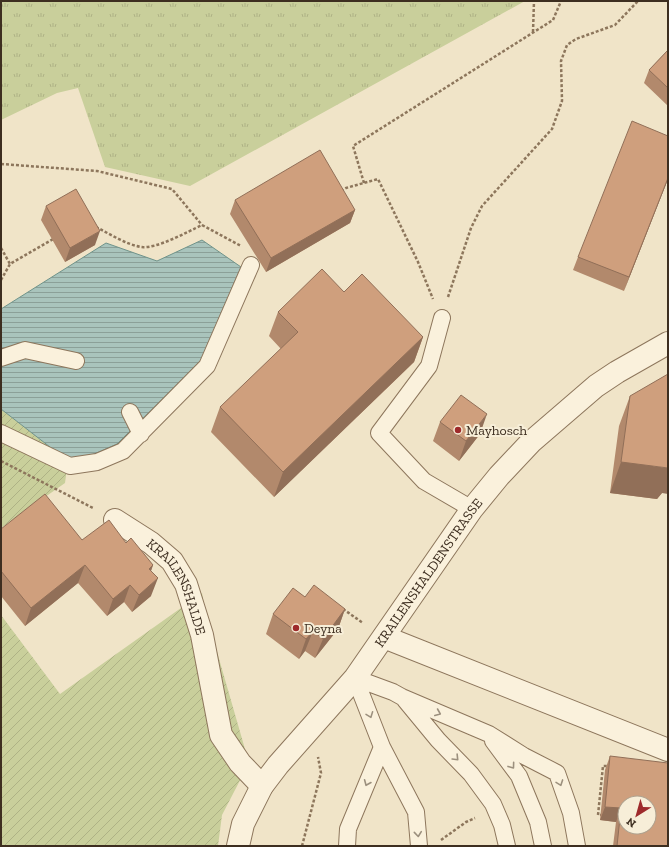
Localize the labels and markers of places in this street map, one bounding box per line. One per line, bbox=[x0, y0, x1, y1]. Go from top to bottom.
place label: Mayhosch bbox=[466, 422, 527, 439]
marker: Mayhosch bbox=[453, 425, 463, 435]
place label: Deyna bbox=[304, 620, 342, 637]
marker: Deyna bbox=[291, 623, 301, 633]

